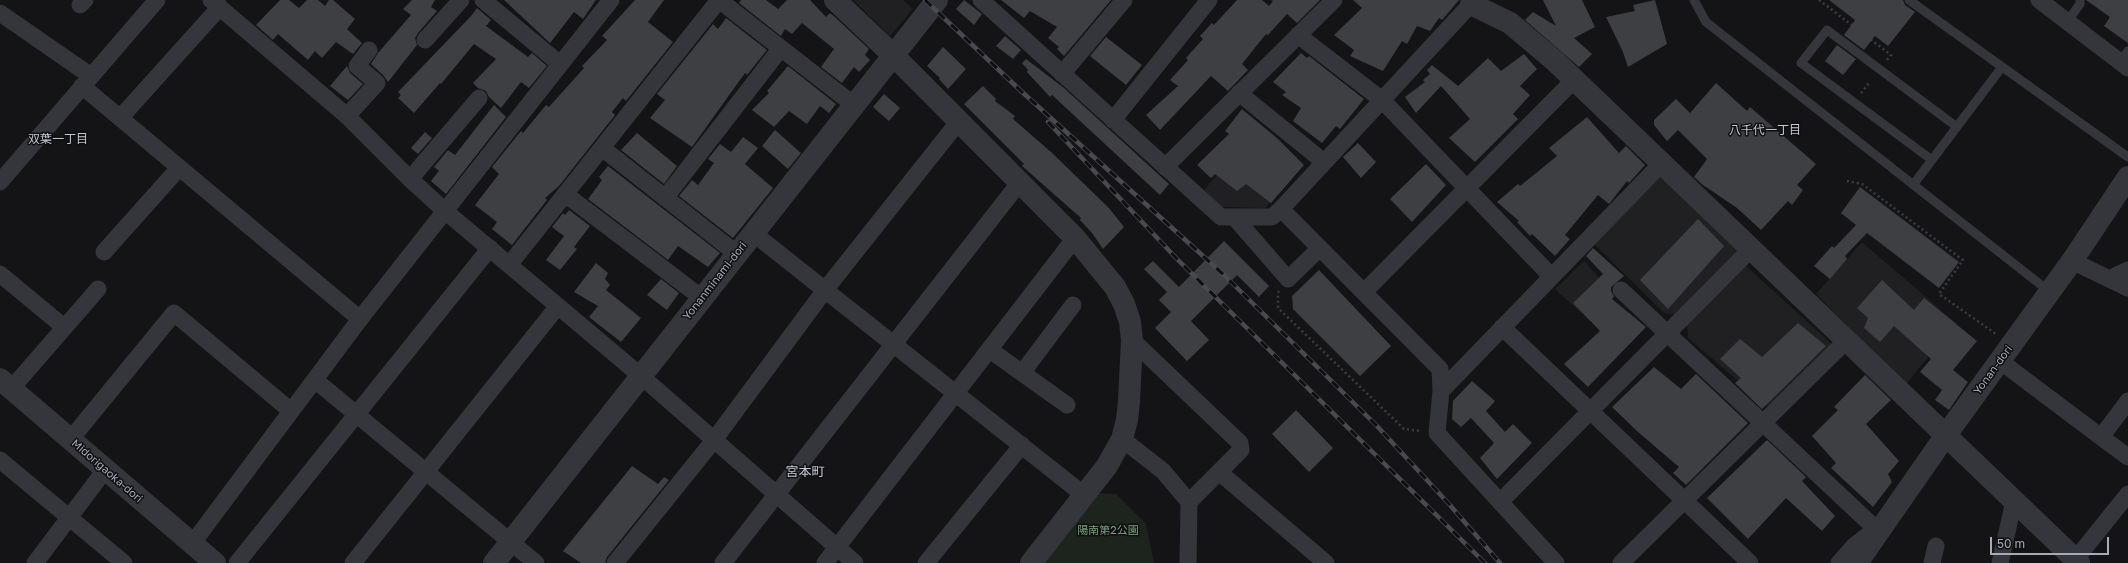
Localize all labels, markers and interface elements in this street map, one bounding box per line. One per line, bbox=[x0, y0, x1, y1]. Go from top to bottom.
district label: 八千代一丁目 bbox=[1729, 123, 1801, 137]
district label: 双葉一丁目 bbox=[28, 132, 88, 146]
street label: Yonanminami-dori bbox=[680, 239, 750, 323]
street label: Yonan-dori bbox=[1971, 343, 2015, 397]
street label: Midorigaoka-dori bbox=[69, 437, 145, 505]
district label: 宮本町 bbox=[786, 464, 824, 480]
park label: 陽南第2公園 bbox=[1077, 524, 1139, 538]
scale bar bbox=[1992, 529, 2111, 555]
text: 50 m bbox=[1997, 536, 2025, 551]

